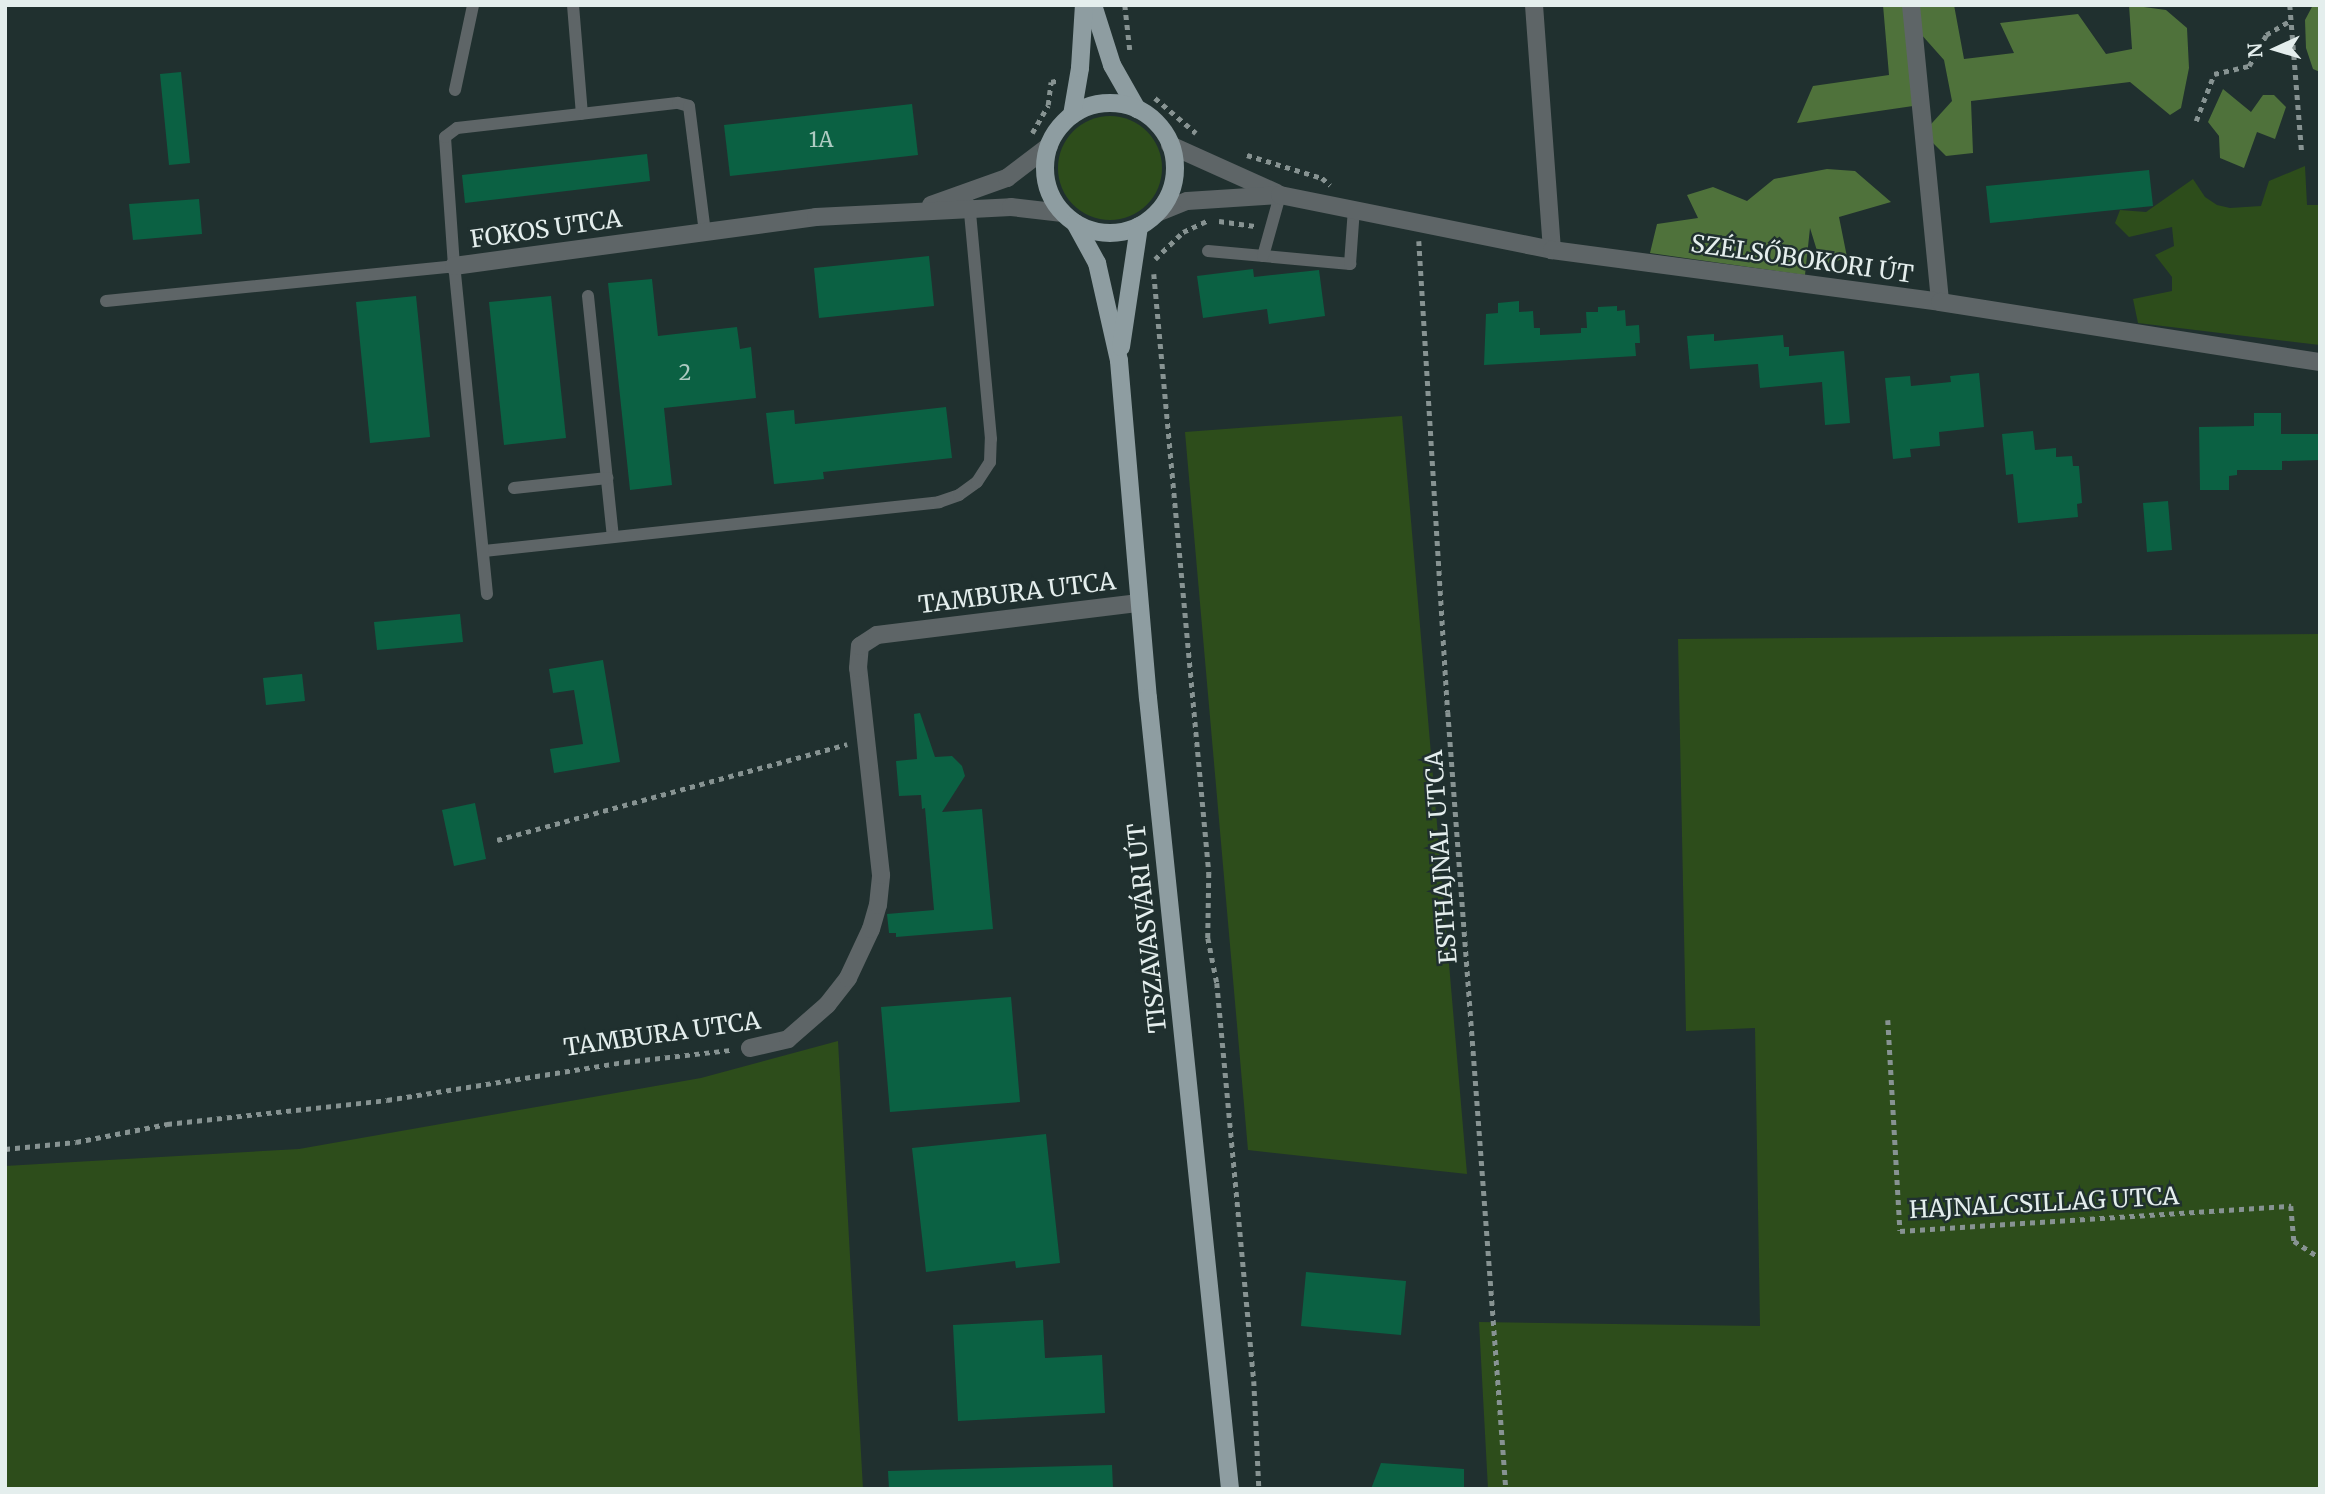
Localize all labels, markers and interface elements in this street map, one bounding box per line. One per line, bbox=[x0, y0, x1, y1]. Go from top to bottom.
north arrow bbox=[2241, 14, 2311, 84]
text: N bbox=[2243, 42, 2268, 59]
house number: 1A bbox=[809, 127, 833, 153]
street label: FOKOS UTCA bbox=[468, 204, 624, 254]
street label: SZÉLSŐBOKORI ÚT bbox=[1689, 229, 1915, 289]
house number: 2 bbox=[679, 360, 691, 386]
street label: TAMBURA UTCA bbox=[917, 567, 1117, 619]
street label: ESTHAJNAL UTCA bbox=[1419, 749, 1463, 965]
street label: TISZAVASVÁRI ÚT bbox=[1122, 822, 1172, 1034]
street label: TAMBURA UTCA bbox=[562, 1006, 762, 1062]
street label: HAJNALCSILLAG UTCA bbox=[1908, 1182, 2180, 1224]

